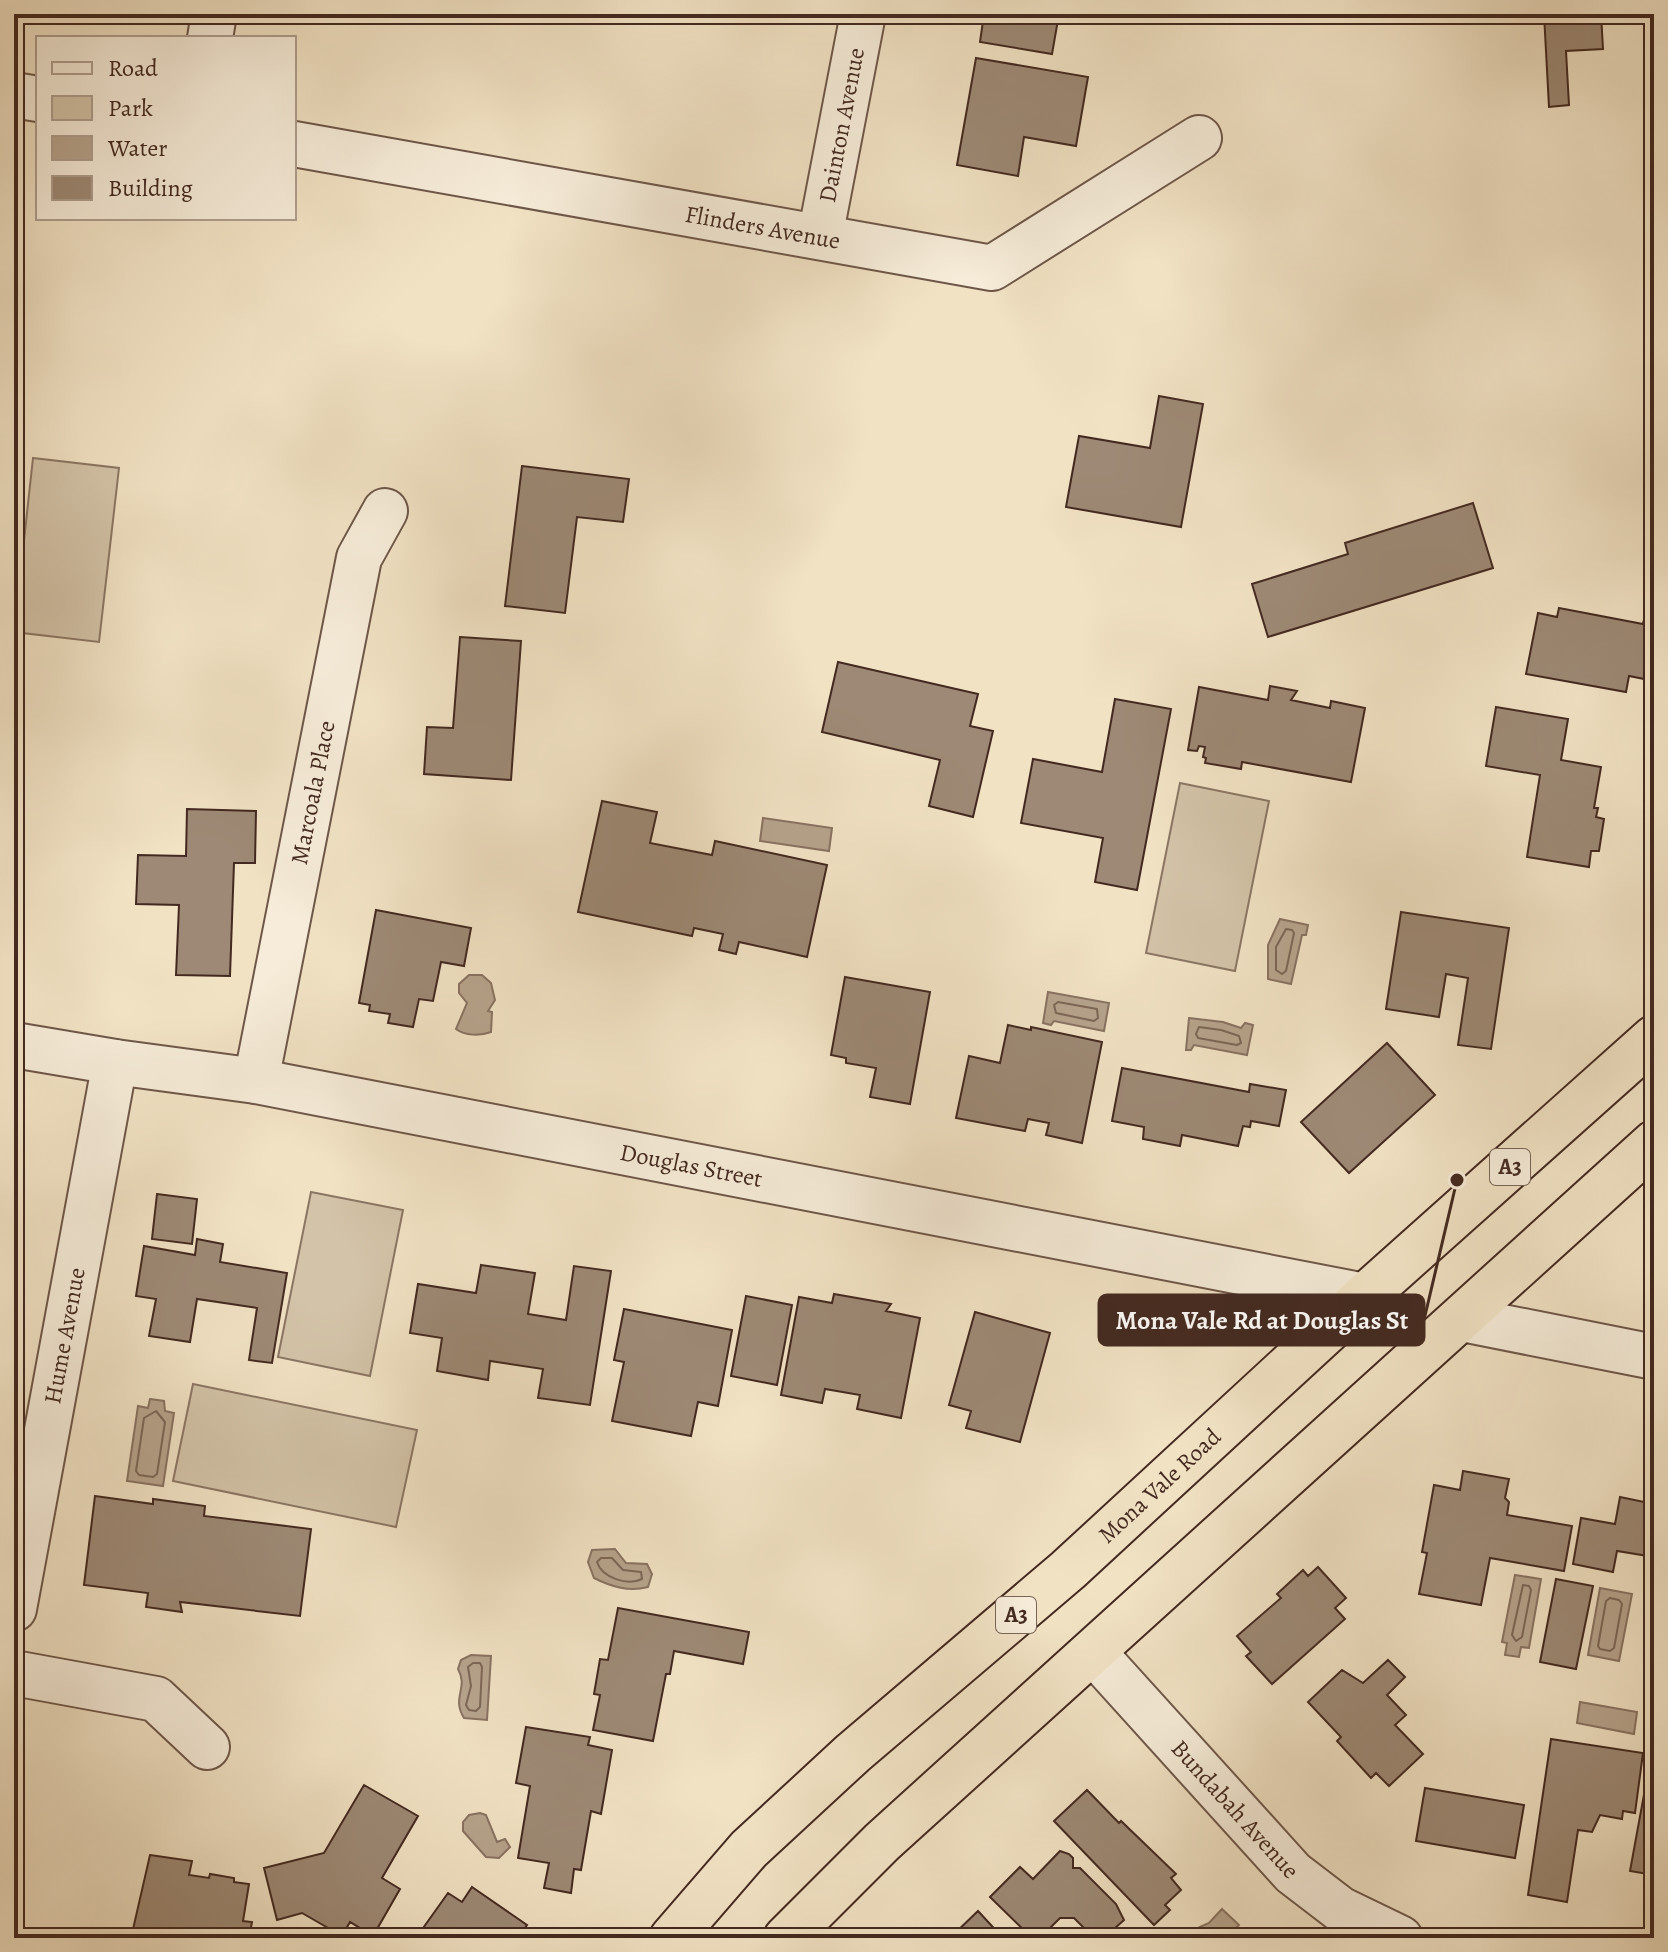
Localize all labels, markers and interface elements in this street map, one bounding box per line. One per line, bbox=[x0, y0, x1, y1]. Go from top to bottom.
legend bbox=[36, 36, 296, 220]
street label: Dainton Avenue bbox=[811, 45, 872, 205]
text: Road bbox=[108, 52, 158, 84]
text: Park bbox=[108, 92, 153, 124]
text: Water bbox=[107, 132, 168, 164]
text: Building bbox=[108, 172, 193, 204]
street label: Flinders Avenue bbox=[683, 198, 843, 257]
street label: Marcoala Place bbox=[283, 718, 343, 867]
street label: Douglas Street bbox=[617, 1136, 765, 1195]
road number: A3 bbox=[1490, 1149, 1530, 1185]
street label: Hume Avenue bbox=[36, 1265, 93, 1406]
callout: Mona Vale Rd at Douglas St bbox=[1099, 1295, 1424, 1345]
text: Mona Vale Rd at Douglas St bbox=[1116, 1303, 1409, 1338]
street label: Mona Vale Road bbox=[1091, 1421, 1228, 1550]
road number: A3 bbox=[996, 1597, 1036, 1633]
street label: Bundabah Avenue bbox=[1164, 1733, 1307, 1886]

